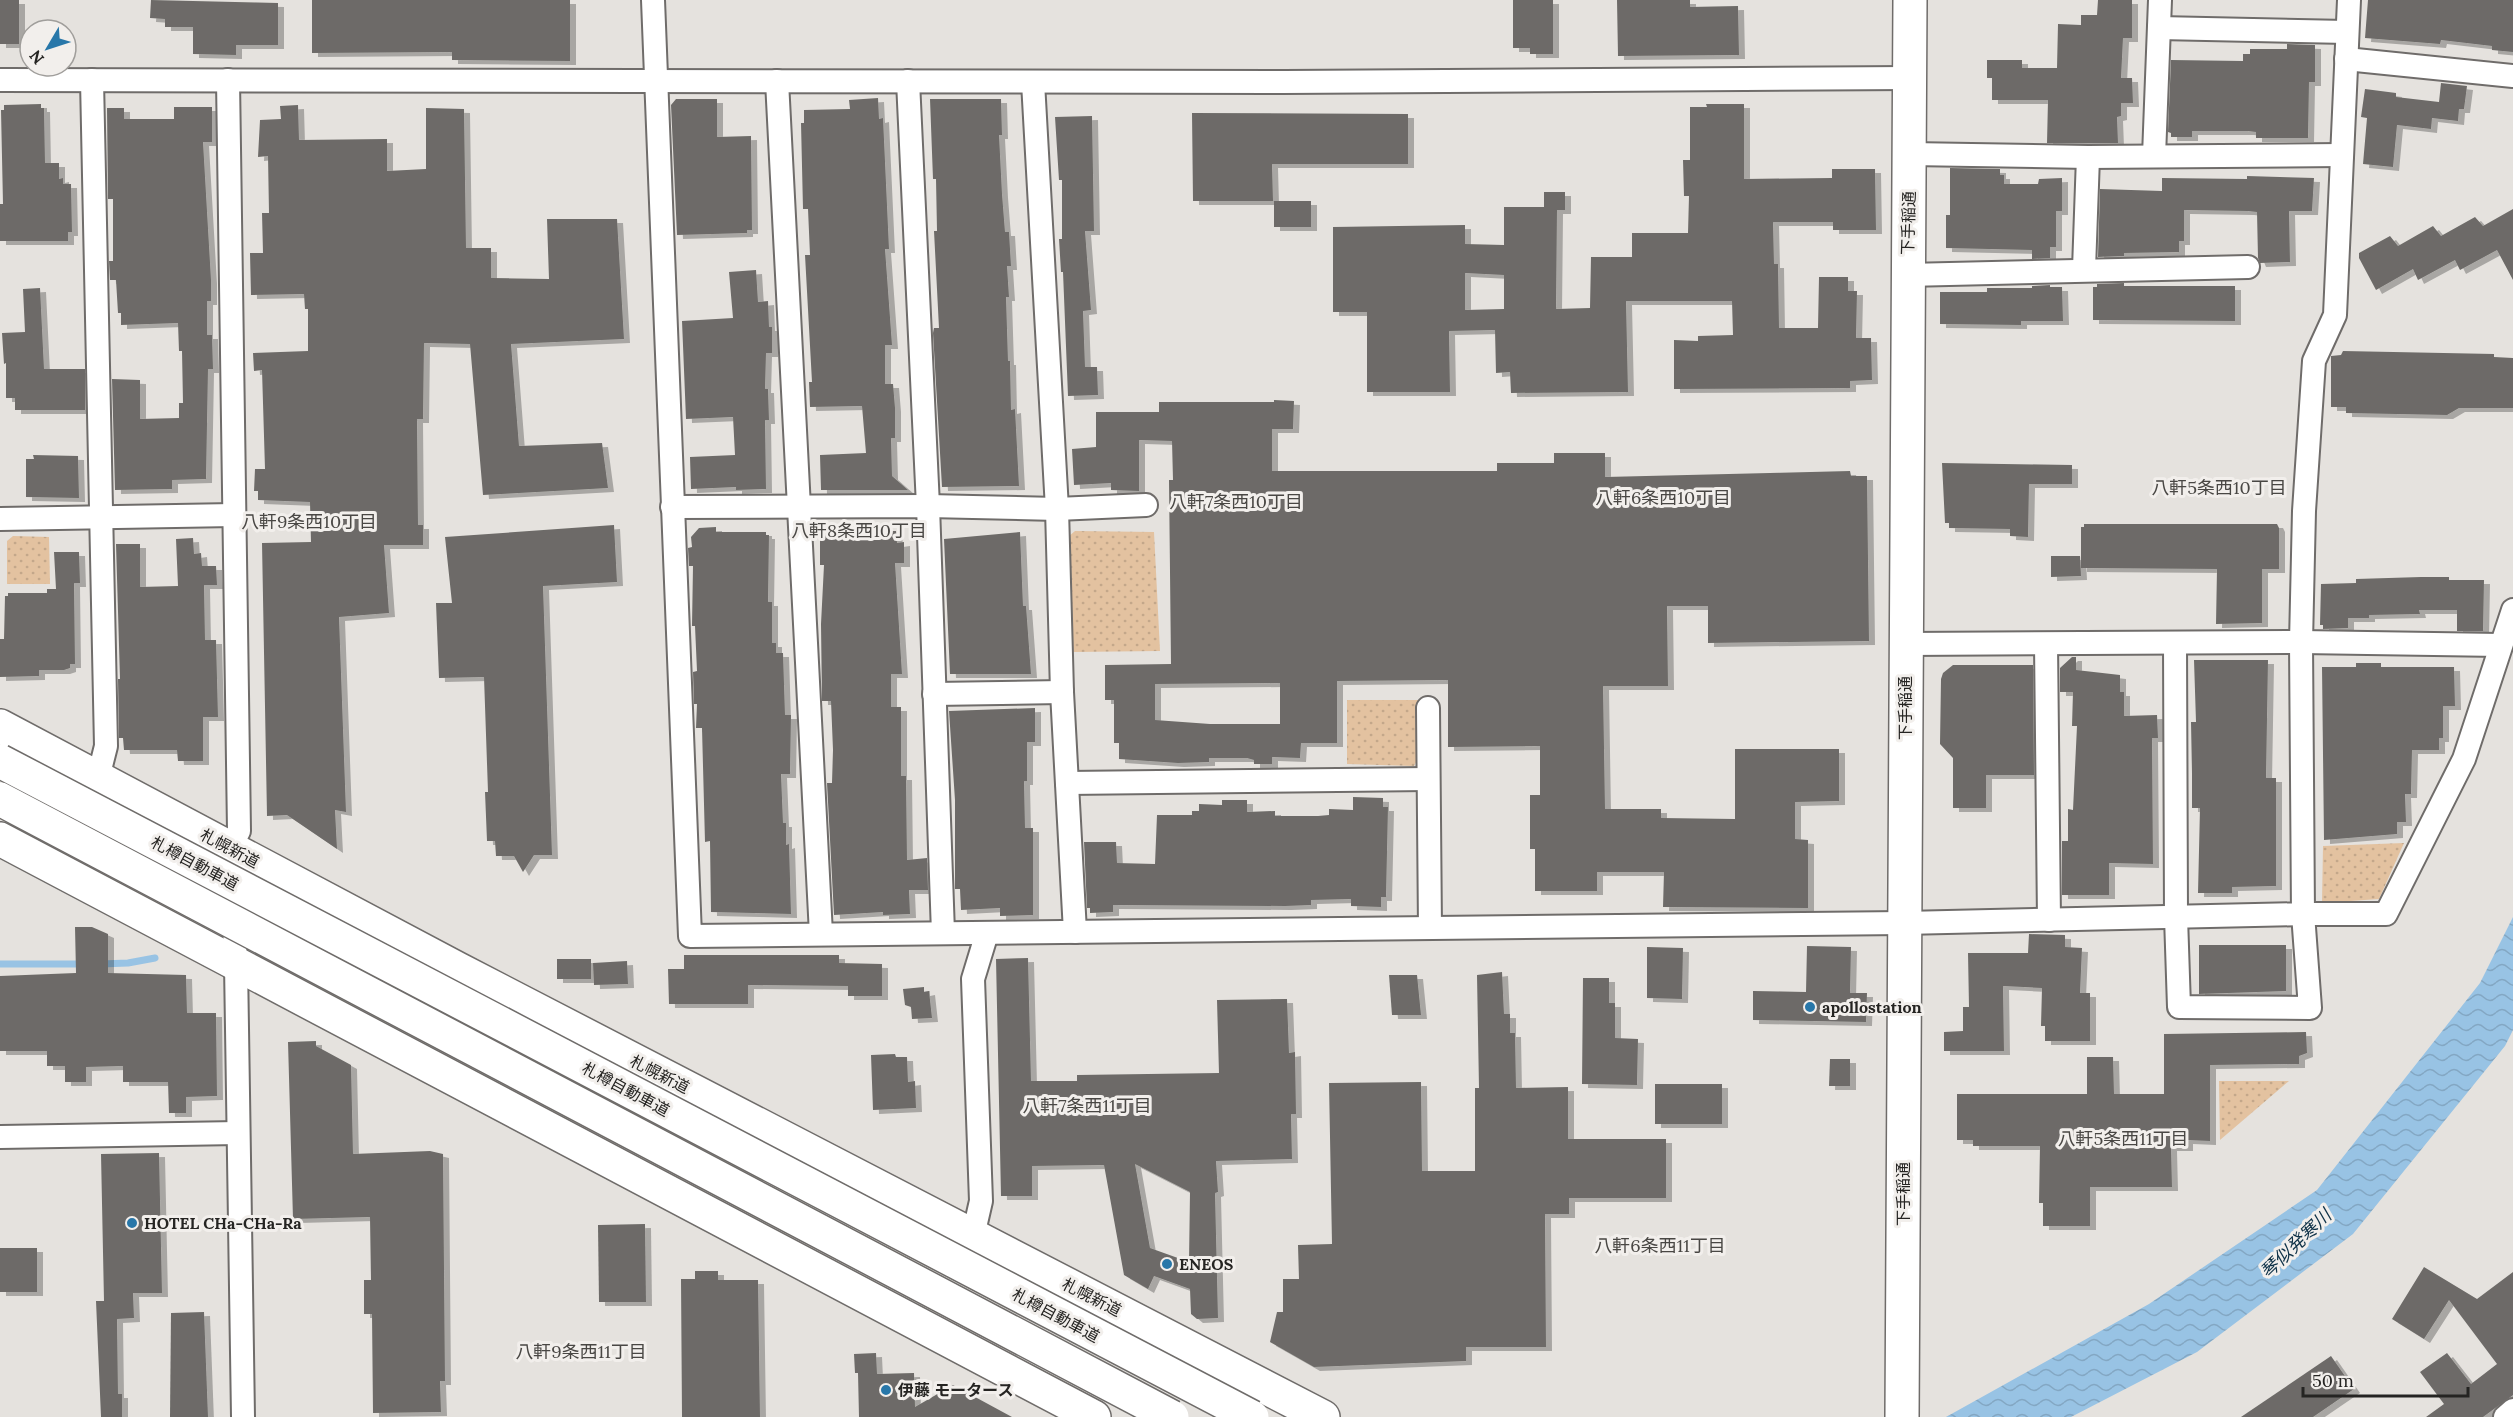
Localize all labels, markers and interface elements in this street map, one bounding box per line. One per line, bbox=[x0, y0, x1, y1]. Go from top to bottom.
north arrow bbox=[18, 18, 78, 78]
text: N bbox=[25, 46, 48, 69]
street label: 下手稲通 bbox=[1897, 191, 1919, 255]
district label: 八軒5条西10丁目 bbox=[2151, 476, 2287, 499]
district label: 八軒6条西10丁目 bbox=[1595, 486, 1731, 509]
district label: 八軒7条西10丁目 bbox=[1169, 490, 1303, 513]
district label: 八軒9条西10丁目 bbox=[241, 510, 377, 533]
district label: 八軒8条西10丁目 bbox=[791, 519, 927, 542]
street label: 下手稲通 bbox=[1895, 676, 1915, 740]
street label: 札幌新道 bbox=[197, 824, 263, 872]
street label: 札樽自動車道 bbox=[148, 832, 242, 894]
place label: apollostation bbox=[1822, 997, 1922, 1017]
marker: apollostation bbox=[1803, 1000, 1817, 1014]
street label: 札幌新道 bbox=[627, 1051, 693, 1097]
street label: 札樽自動車道 bbox=[579, 1058, 673, 1120]
district label: 八軒7条西11丁目 bbox=[1022, 1094, 1152, 1117]
district label: 八軒5条西11丁目 bbox=[2058, 1127, 2188, 1150]
street label: 下手稲通 bbox=[1893, 1162, 1913, 1226]
water label: 琴似発寒川 bbox=[2255, 1203, 2337, 1283]
place label: HOTEL CHa-CHa-Ra bbox=[144, 1213, 302, 1233]
marker: HOTEL CHa-CHa-Ra bbox=[125, 1216, 139, 1230]
district label: 八軒6条西11丁目 bbox=[1594, 1234, 1726, 1257]
place label: ENEOS bbox=[1179, 1254, 1234, 1274]
marker: ENEOS bbox=[1160, 1257, 1174, 1271]
street label: 札幌新道 bbox=[1059, 1274, 1125, 1320]
street label: 札樽自動車道 bbox=[1009, 1284, 1103, 1346]
district label: 八軒9条西11丁目 bbox=[515, 1340, 647, 1363]
scale bar bbox=[2303, 1360, 2468, 1398]
text: 50 m bbox=[2312, 1369, 2354, 1392]
place label: 伊藤 モータース bbox=[897, 1380, 1013, 1400]
marker: 伊藤 モータース bbox=[879, 1383, 893, 1397]

